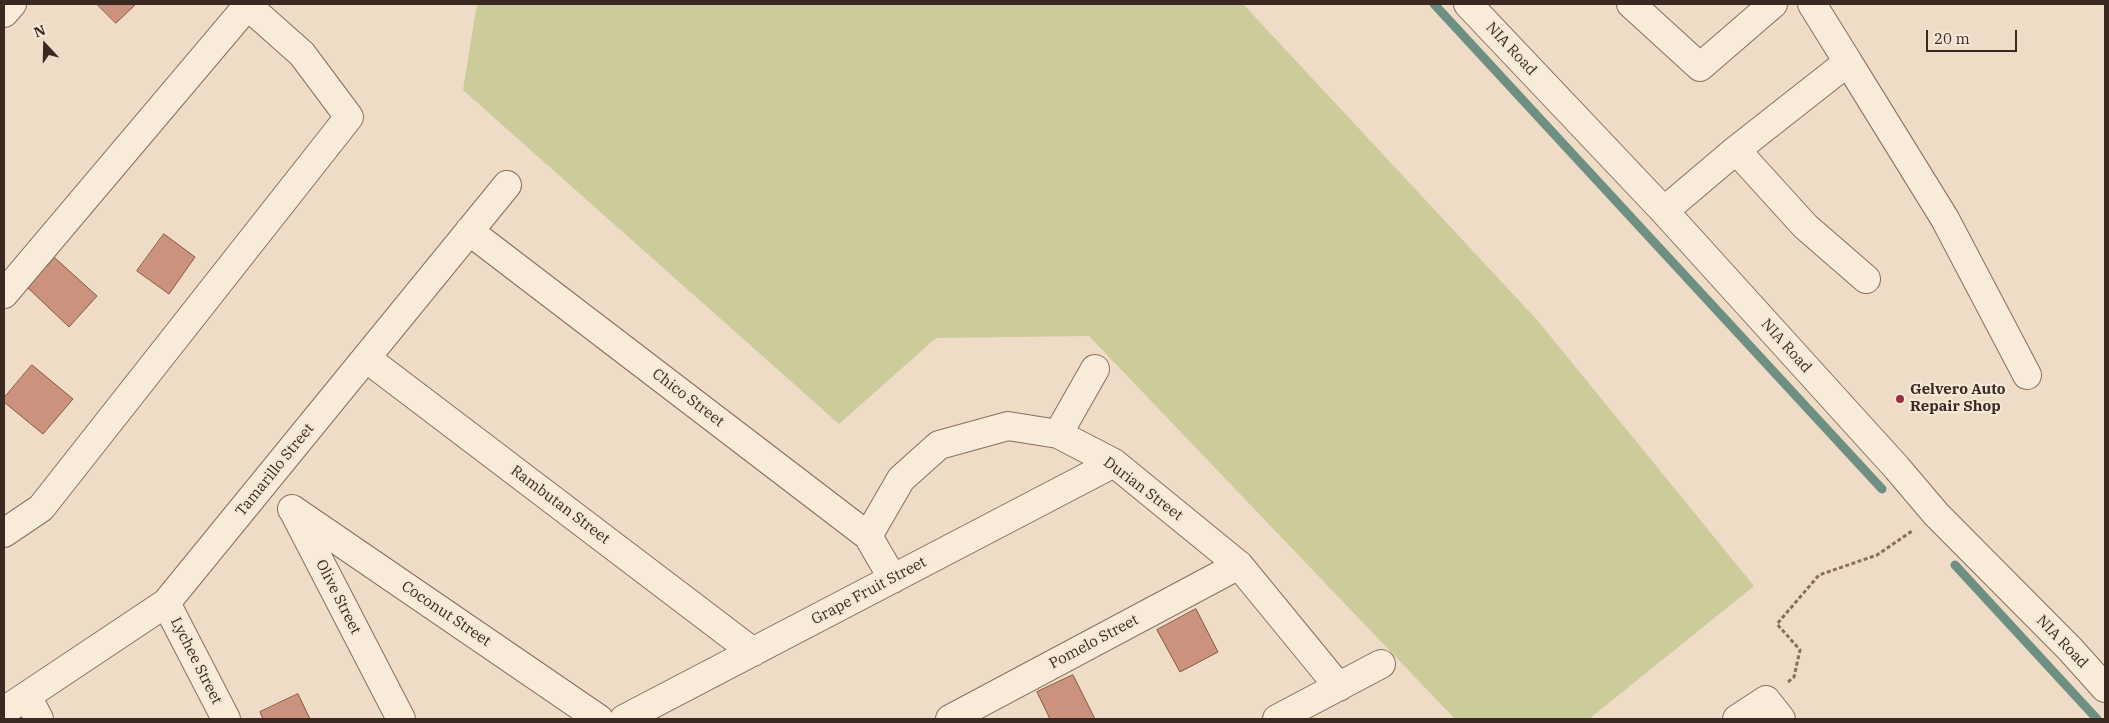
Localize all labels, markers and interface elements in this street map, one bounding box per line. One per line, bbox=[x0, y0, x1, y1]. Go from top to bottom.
street label: NIA Road bbox=[1482, 19, 1540, 79]
north arrow bbox=[20, 20, 70, 70]
scale bar bbox=[1929, 20, 2020, 52]
text: N bbox=[31, 21, 48, 41]
text: 20 m bbox=[1934, 29, 1970, 48]
street label: NIA Road bbox=[1757, 315, 1815, 377]
street label: Chico Street bbox=[648, 365, 728, 431]
place label: Gelvero Auto Repair Shop bbox=[1910, 381, 2006, 416]
marker: Gelvero Auto Repair Shop bbox=[1894, 393, 1906, 405]
street label: Tamarillo Street bbox=[232, 420, 318, 520]
street label: Durian Street bbox=[1100, 453, 1186, 525]
street label: Rambutan Street bbox=[507, 462, 613, 548]
street label: Grape Fruit Street bbox=[809, 553, 929, 629]
street label: Olive Street bbox=[311, 557, 365, 637]
street label: Coconut Street bbox=[398, 577, 494, 651]
street label: Pomelo Street bbox=[1046, 611, 1142, 673]
street label: NIA Road bbox=[2032, 612, 2092, 672]
street label: Lychee Street bbox=[166, 615, 226, 707]

